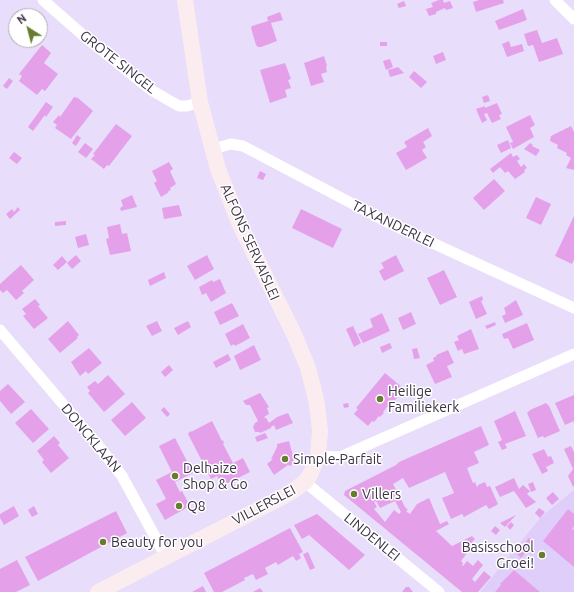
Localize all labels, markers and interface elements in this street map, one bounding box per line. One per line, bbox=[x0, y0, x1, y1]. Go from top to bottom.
north arrow bbox=[8, 8, 48, 48]
text: N bbox=[15, 12, 28, 26]
street label: GROTE SINGEL bbox=[76, 27, 160, 97]
street label: ALFONS SERVAISLEI bbox=[217, 181, 283, 303]
street label: TAXANDERLEI bbox=[349, 197, 437, 251]
place label: Heilige Familiekerk bbox=[388, 383, 459, 416]
marker: Heilige Familiekerk bbox=[375, 394, 385, 404]
street label: DONCKLAAN bbox=[58, 400, 124, 476]
place label: Simple-Parfait bbox=[293, 451, 382, 467]
marker: Simple-Parfait bbox=[280, 454, 290, 464]
place label: Delhaize Shop & Go bbox=[183, 460, 248, 492]
marker: Delhaize Shop & Go bbox=[170, 471, 180, 481]
street label: VILLERSLEI bbox=[229, 481, 299, 529]
place label: Villers bbox=[362, 486, 401, 502]
marker: Villers bbox=[349, 489, 359, 499]
place label: Q8 bbox=[187, 498, 206, 514]
marker: Q8 bbox=[174, 501, 184, 511]
street label: LINDENLEI bbox=[341, 509, 403, 565]
place label: Beauty for you bbox=[111, 534, 203, 550]
marker: Beauty for you bbox=[98, 537, 108, 547]
place label: Basisschool Groei! bbox=[462, 539, 534, 572]
marker: Basisschool Groei! bbox=[537, 550, 547, 560]

